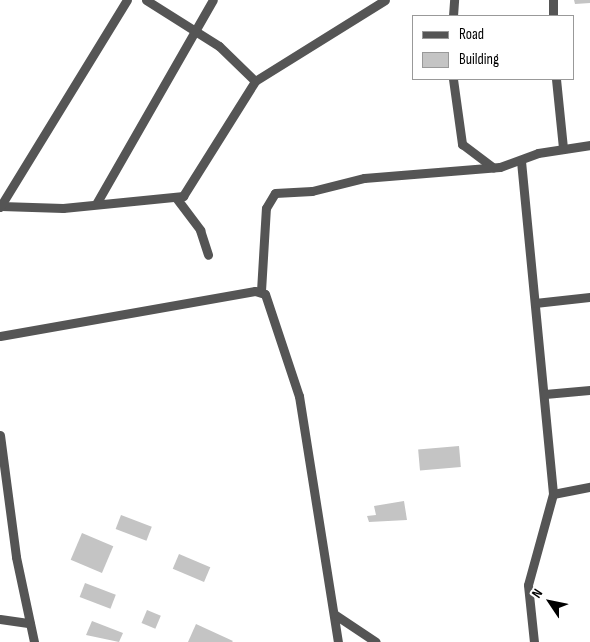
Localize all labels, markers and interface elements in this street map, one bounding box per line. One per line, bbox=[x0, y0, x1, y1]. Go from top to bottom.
legend bbox=[412, 15, 575, 80]
text: Road bbox=[459, 25, 484, 44]
text: Building bbox=[459, 50, 499, 69]
north arrow bbox=[525, 577, 575, 627]
text: N bbox=[528, 585, 546, 601]

